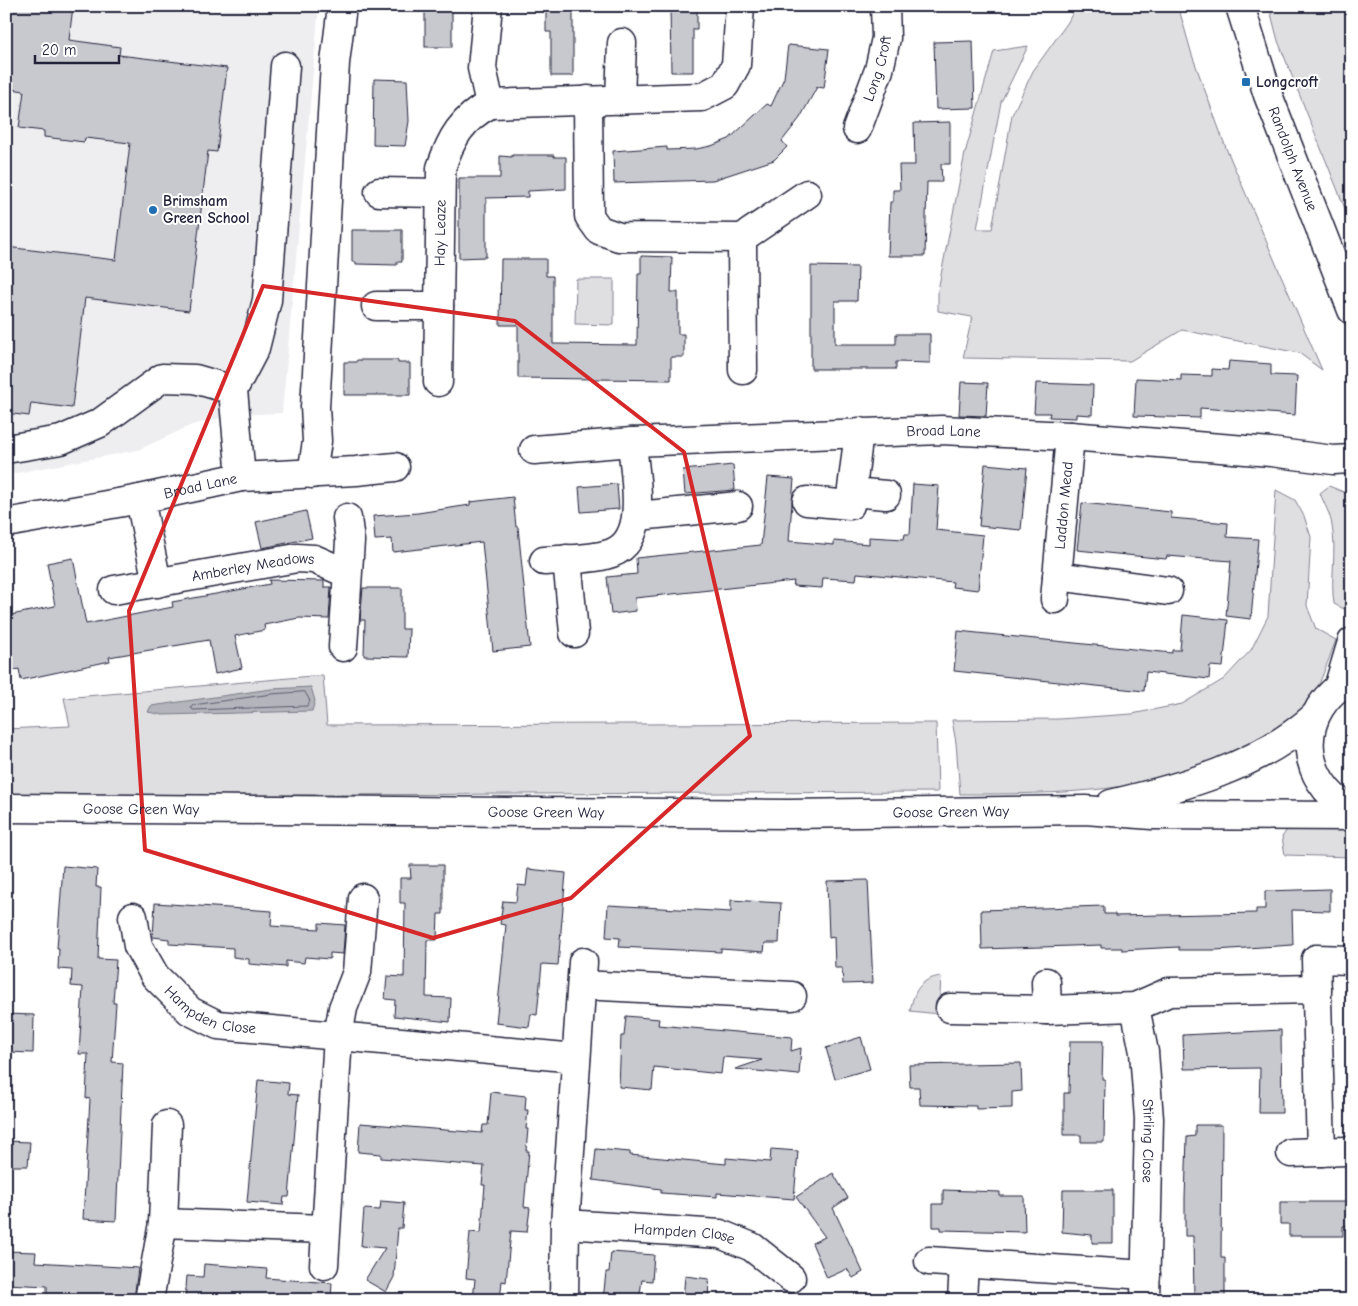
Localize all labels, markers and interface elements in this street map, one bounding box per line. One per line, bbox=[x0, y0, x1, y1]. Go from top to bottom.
scale bar bbox=[35, 32, 119, 64]
street label: Long Croft bbox=[859, 35, 895, 104]
text: 20 m bbox=[42, 41, 76, 59]
place label: Longcroft bbox=[1256, 73, 1319, 91]
marker: Longcroft bbox=[1240, 76, 1252, 88]
street label: Randolph Avenue bbox=[1264, 104, 1322, 214]
place label: Brimsham Green School bbox=[163, 192, 250, 227]
street label: Hay Leaze bbox=[431, 199, 450, 266]
marker: Brimsham Green School bbox=[147, 204, 159, 216]
street label: Broad Lane bbox=[906, 421, 982, 441]
street label: Laddon Mead bbox=[1051, 461, 1077, 550]
street label: Broad Lane bbox=[162, 469, 239, 503]
street label: Amberley Meadows bbox=[190, 549, 315, 585]
street label: Goose Green Way bbox=[83, 800, 200, 818]
street label: Goose Green Way bbox=[893, 802, 1010, 822]
street label: Goose Green Way bbox=[488, 803, 605, 822]
street label: Hampden Close bbox=[161, 982, 257, 1038]
street label: Stirling Close bbox=[1139, 1098, 1158, 1184]
street label: Hampden Close bbox=[633, 1219, 738, 1248]

